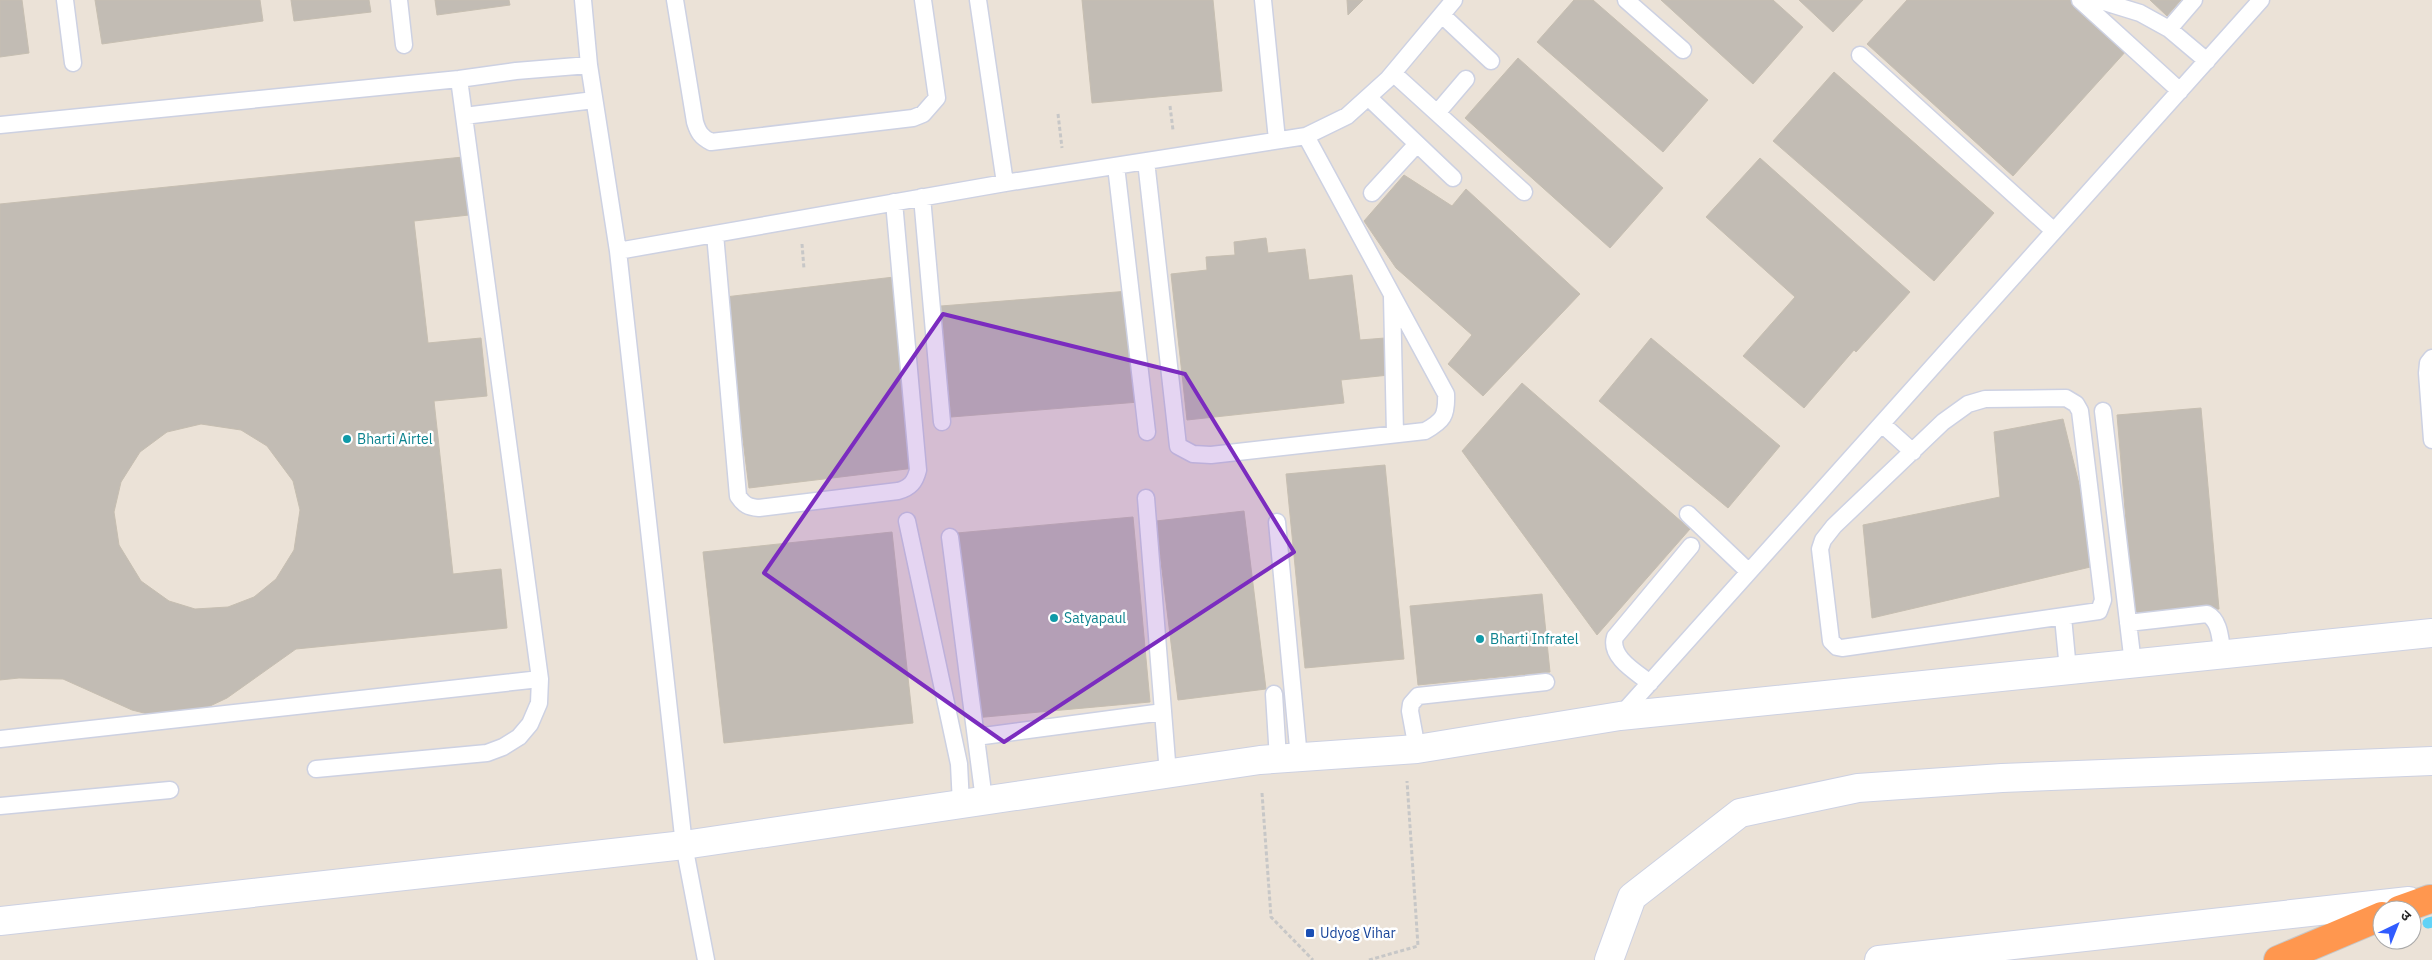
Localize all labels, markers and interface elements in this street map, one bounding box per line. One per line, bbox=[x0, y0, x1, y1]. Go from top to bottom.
place label: Bharti Airtel bbox=[357, 430, 433, 448]
marker: Bharti Airtel bbox=[341, 433, 353, 445]
place label: Satyapaul bbox=[1064, 609, 1126, 627]
marker: Satyapaul bbox=[1048, 612, 1060, 624]
place label: Bharti Infratel bbox=[1490, 630, 1579, 648]
marker: Bharti Infratel bbox=[1474, 633, 1486, 645]
north arrow bbox=[2372, 900, 2422, 950]
text: उ bbox=[2397, 906, 2416, 925]
place label: Udyog Vihar bbox=[1320, 924, 1396, 942]
marker: Udyog Vihar bbox=[1304, 927, 1316, 939]

